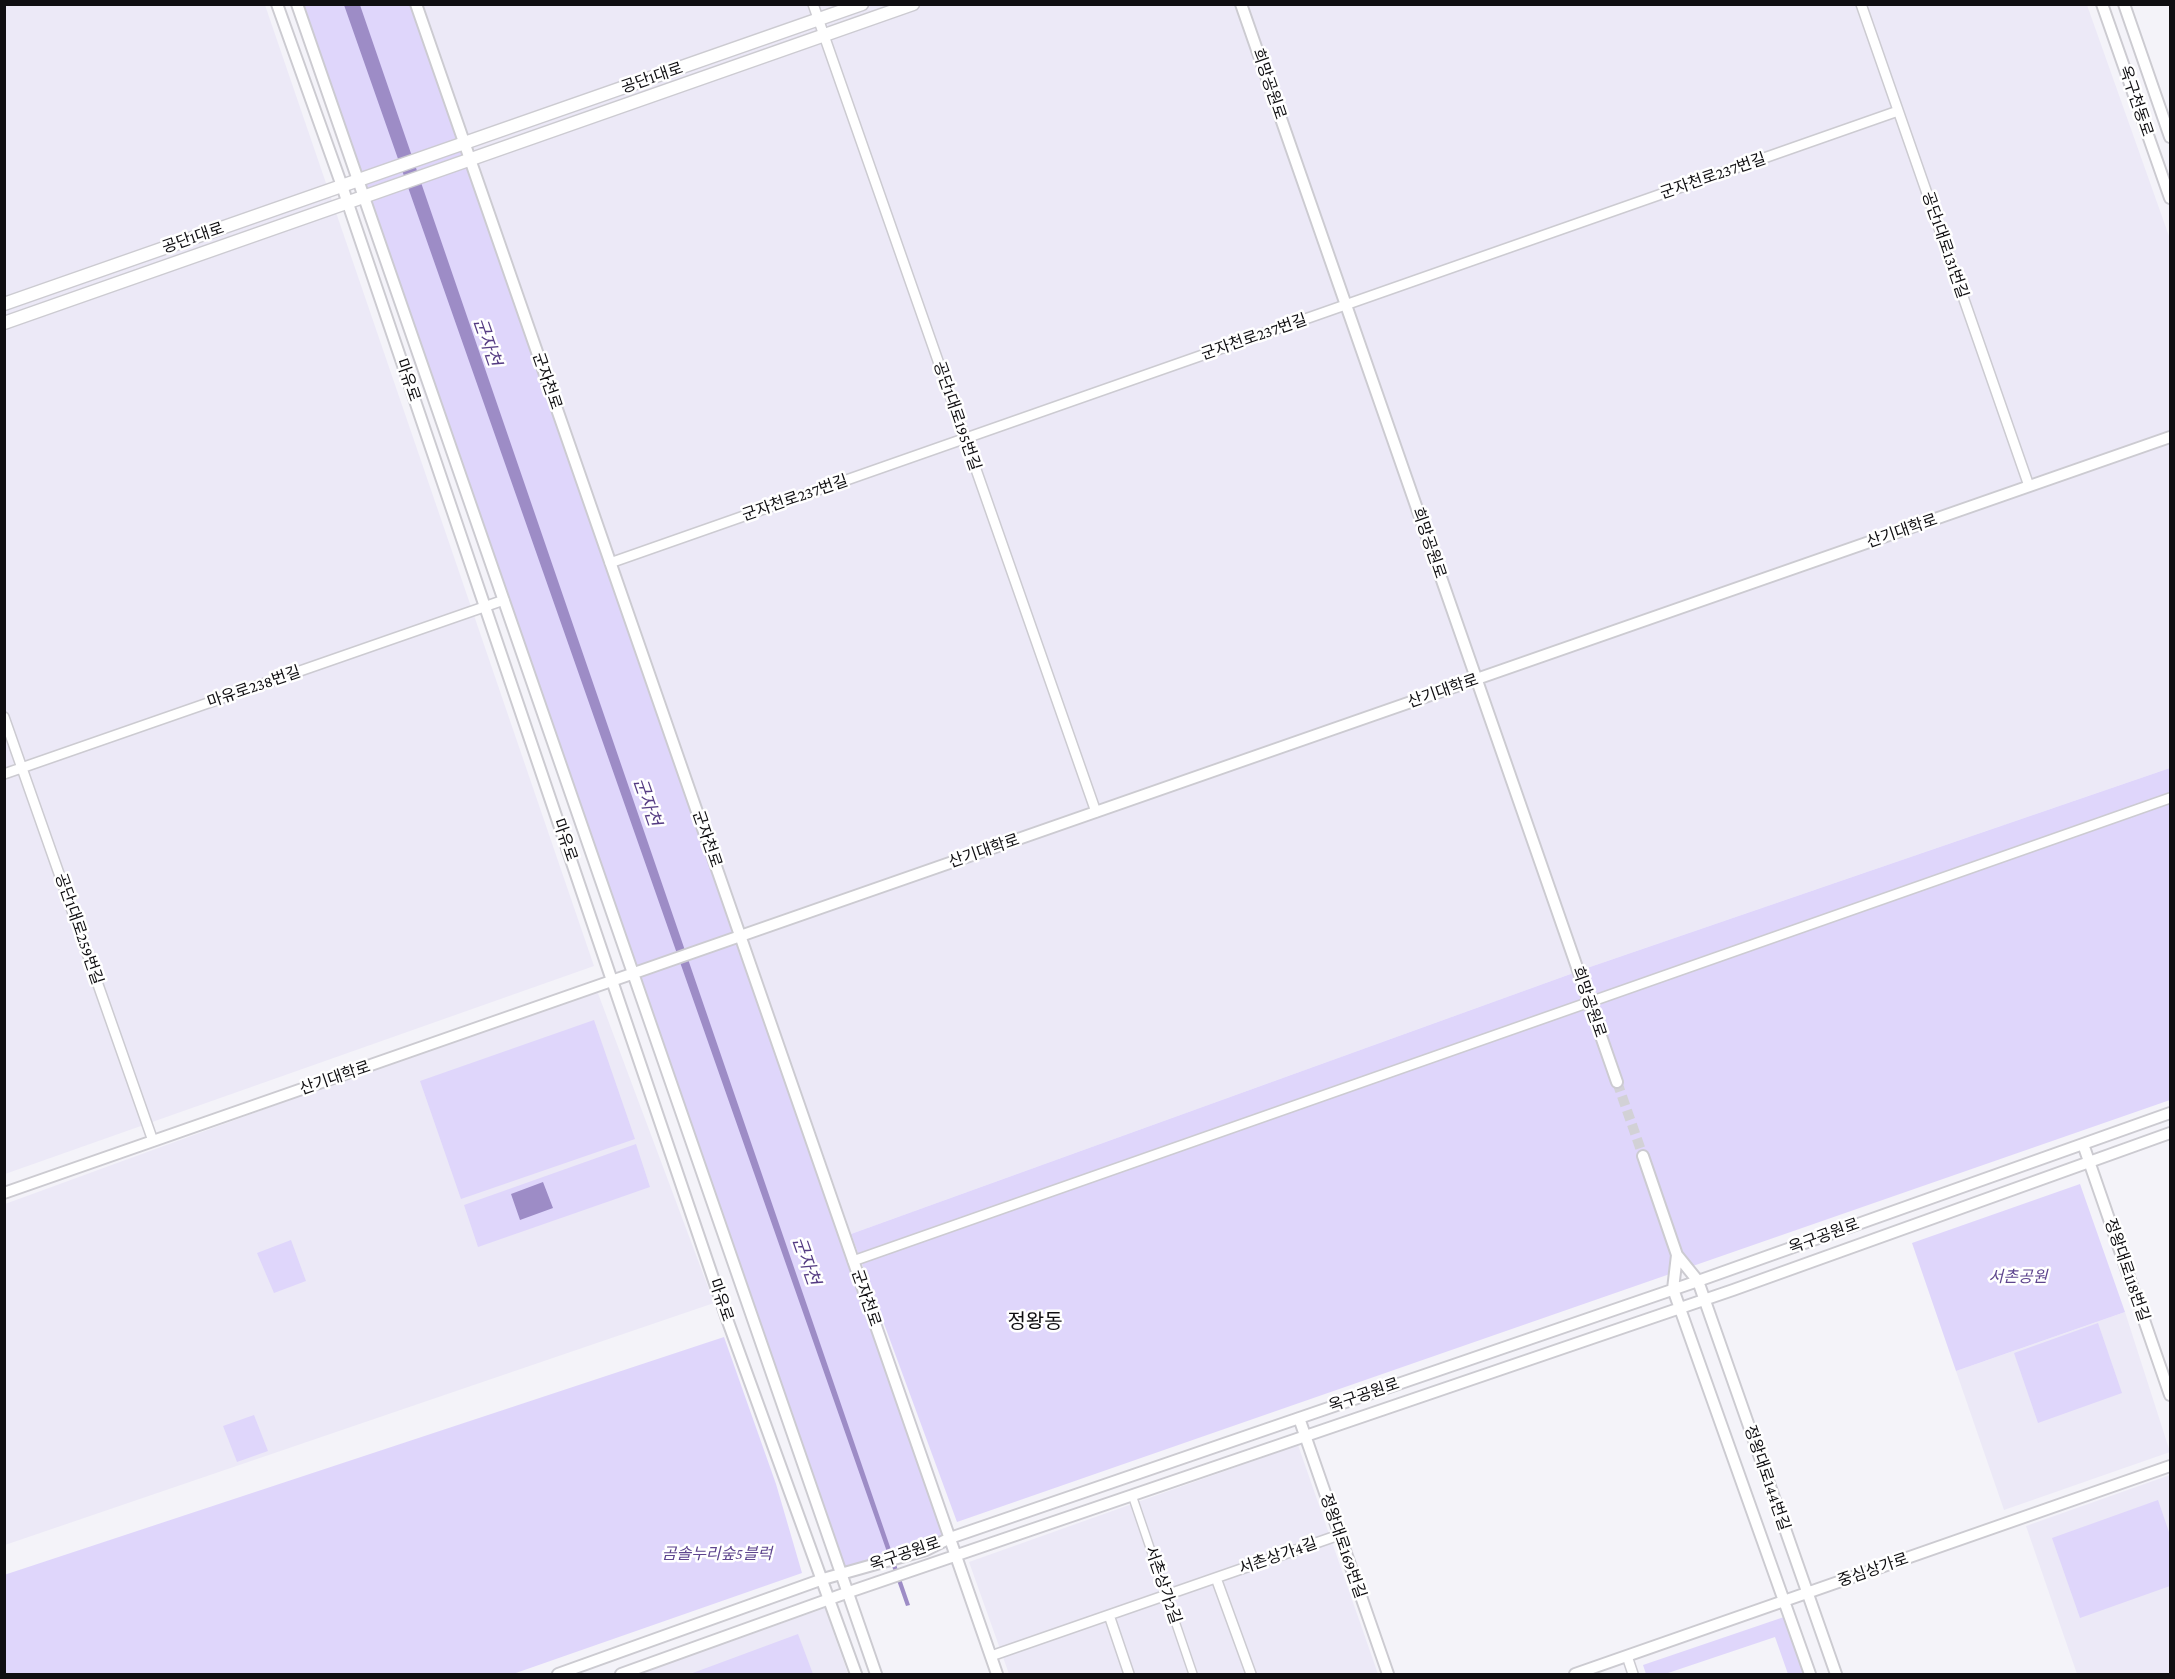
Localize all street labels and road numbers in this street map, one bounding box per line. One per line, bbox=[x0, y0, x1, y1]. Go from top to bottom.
street label: 희망공원로 bbox=[1248, 46, 1290, 122]
street label: 공단1대로 bbox=[619, 58, 685, 98]
street label: 옥구천동로 bbox=[2115, 63, 2157, 139]
street label: 군자천로237번길 bbox=[1658, 149, 1768, 203]
street label: 공단1대로131번길 bbox=[1918, 189, 1972, 301]
street label: 공단1대로 bbox=[160, 218, 226, 258]
street label: 군자천로237번길 bbox=[1199, 310, 1309, 364]
street label: 군자천로 bbox=[528, 350, 566, 412]
street label: 마유로 bbox=[392, 356, 424, 404]
street label: 공단1대로195번길 bbox=[929, 359, 985, 473]
street label: 군자천로237번길 bbox=[740, 471, 850, 525]
street label: 희망공원로 bbox=[1408, 505, 1450, 581]
street label: 산기대학로 bbox=[1864, 510, 1940, 552]
street label: 마유로238번길 bbox=[205, 662, 303, 712]
street label: 산기대학로 bbox=[1405, 670, 1481, 712]
street label: 군자천로 bbox=[688, 808, 726, 870]
street label: 마유로 bbox=[549, 816, 581, 864]
street label: 산기대학로 bbox=[946, 830, 1022, 872]
street label: 공단1대로259번길 bbox=[51, 871, 107, 987]
street label: 희망공원로 bbox=[1568, 964, 1610, 1040]
street label: 산기대학로 bbox=[297, 1057, 373, 1099]
street label: 옥구공원로 bbox=[1786, 1214, 1862, 1258]
street label: 정왕대로118번길 bbox=[2100, 1216, 2154, 1324]
street label: 군자천로 bbox=[847, 1267, 885, 1329]
street label: 마유로 bbox=[705, 1276, 737, 1324]
street label: 옥구공원로 bbox=[1326, 1374, 1402, 1416]
street label: 정왕대로144번길 bbox=[1740, 1423, 1794, 1533]
street label: 정왕대로169번길 bbox=[1316, 1491, 1370, 1601]
street label: 옥구공원로 bbox=[867, 1533, 943, 1575]
street label: 서촌상가4길 bbox=[1236, 1534, 1320, 1578]
street label: 서촌상가2길 bbox=[1141, 1543, 1185, 1627]
street label: 중심상가로 bbox=[1835, 1549, 1911, 1591]

